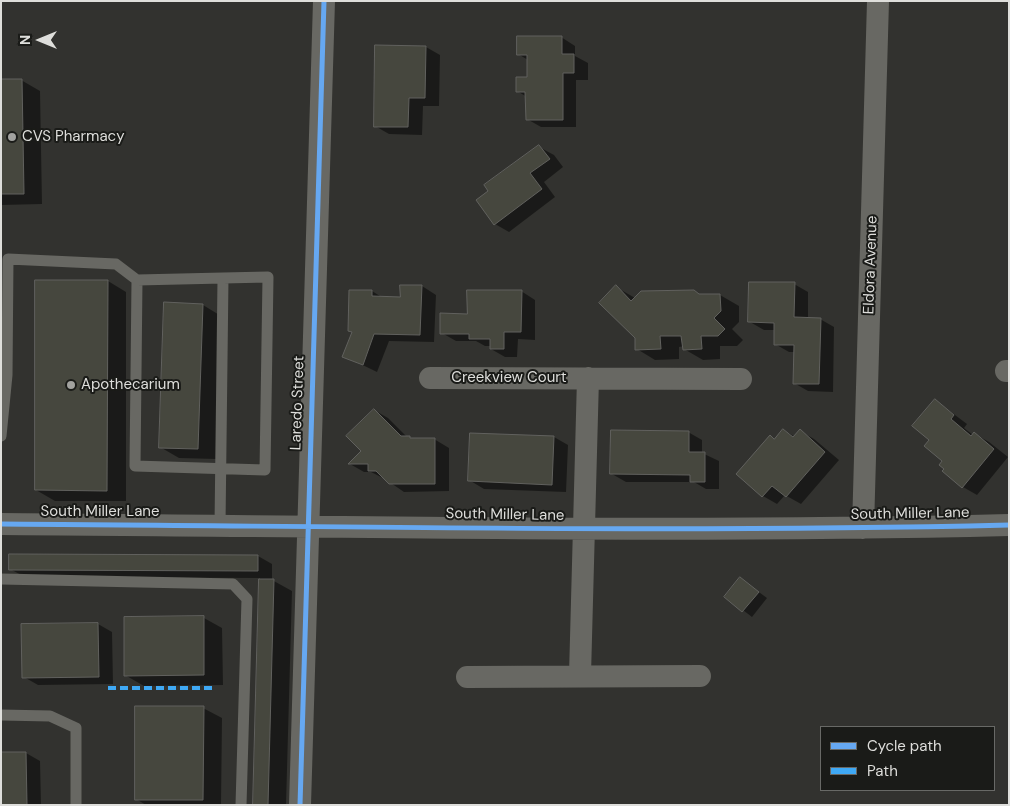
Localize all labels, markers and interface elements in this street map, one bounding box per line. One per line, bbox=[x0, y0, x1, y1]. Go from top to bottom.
north arrow bbox=[15, 15, 65, 65]
text: N bbox=[16, 35, 34, 45]
place label: CVS Pharmacy bbox=[22, 128, 125, 146]
marker: CVS Pharmacy bbox=[6, 131, 18, 143]
street label: Eldora Avenue bbox=[860, 215, 882, 315]
street label: Laredo Street bbox=[287, 355, 309, 451]
street label: Creekview Court bbox=[451, 369, 567, 387]
place label: Apothecarium bbox=[81, 376, 180, 394]
marker: Apothecarium bbox=[65, 379, 77, 391]
street label: South Miller Lane bbox=[41, 503, 159, 521]
street label: South Miller Lane bbox=[850, 504, 970, 524]
street label: South Miller Lane bbox=[445, 505, 565, 525]
legend bbox=[820, 726, 995, 791]
text: Cycle path bbox=[867, 736, 942, 756]
text: Path bbox=[867, 761, 898, 781]

